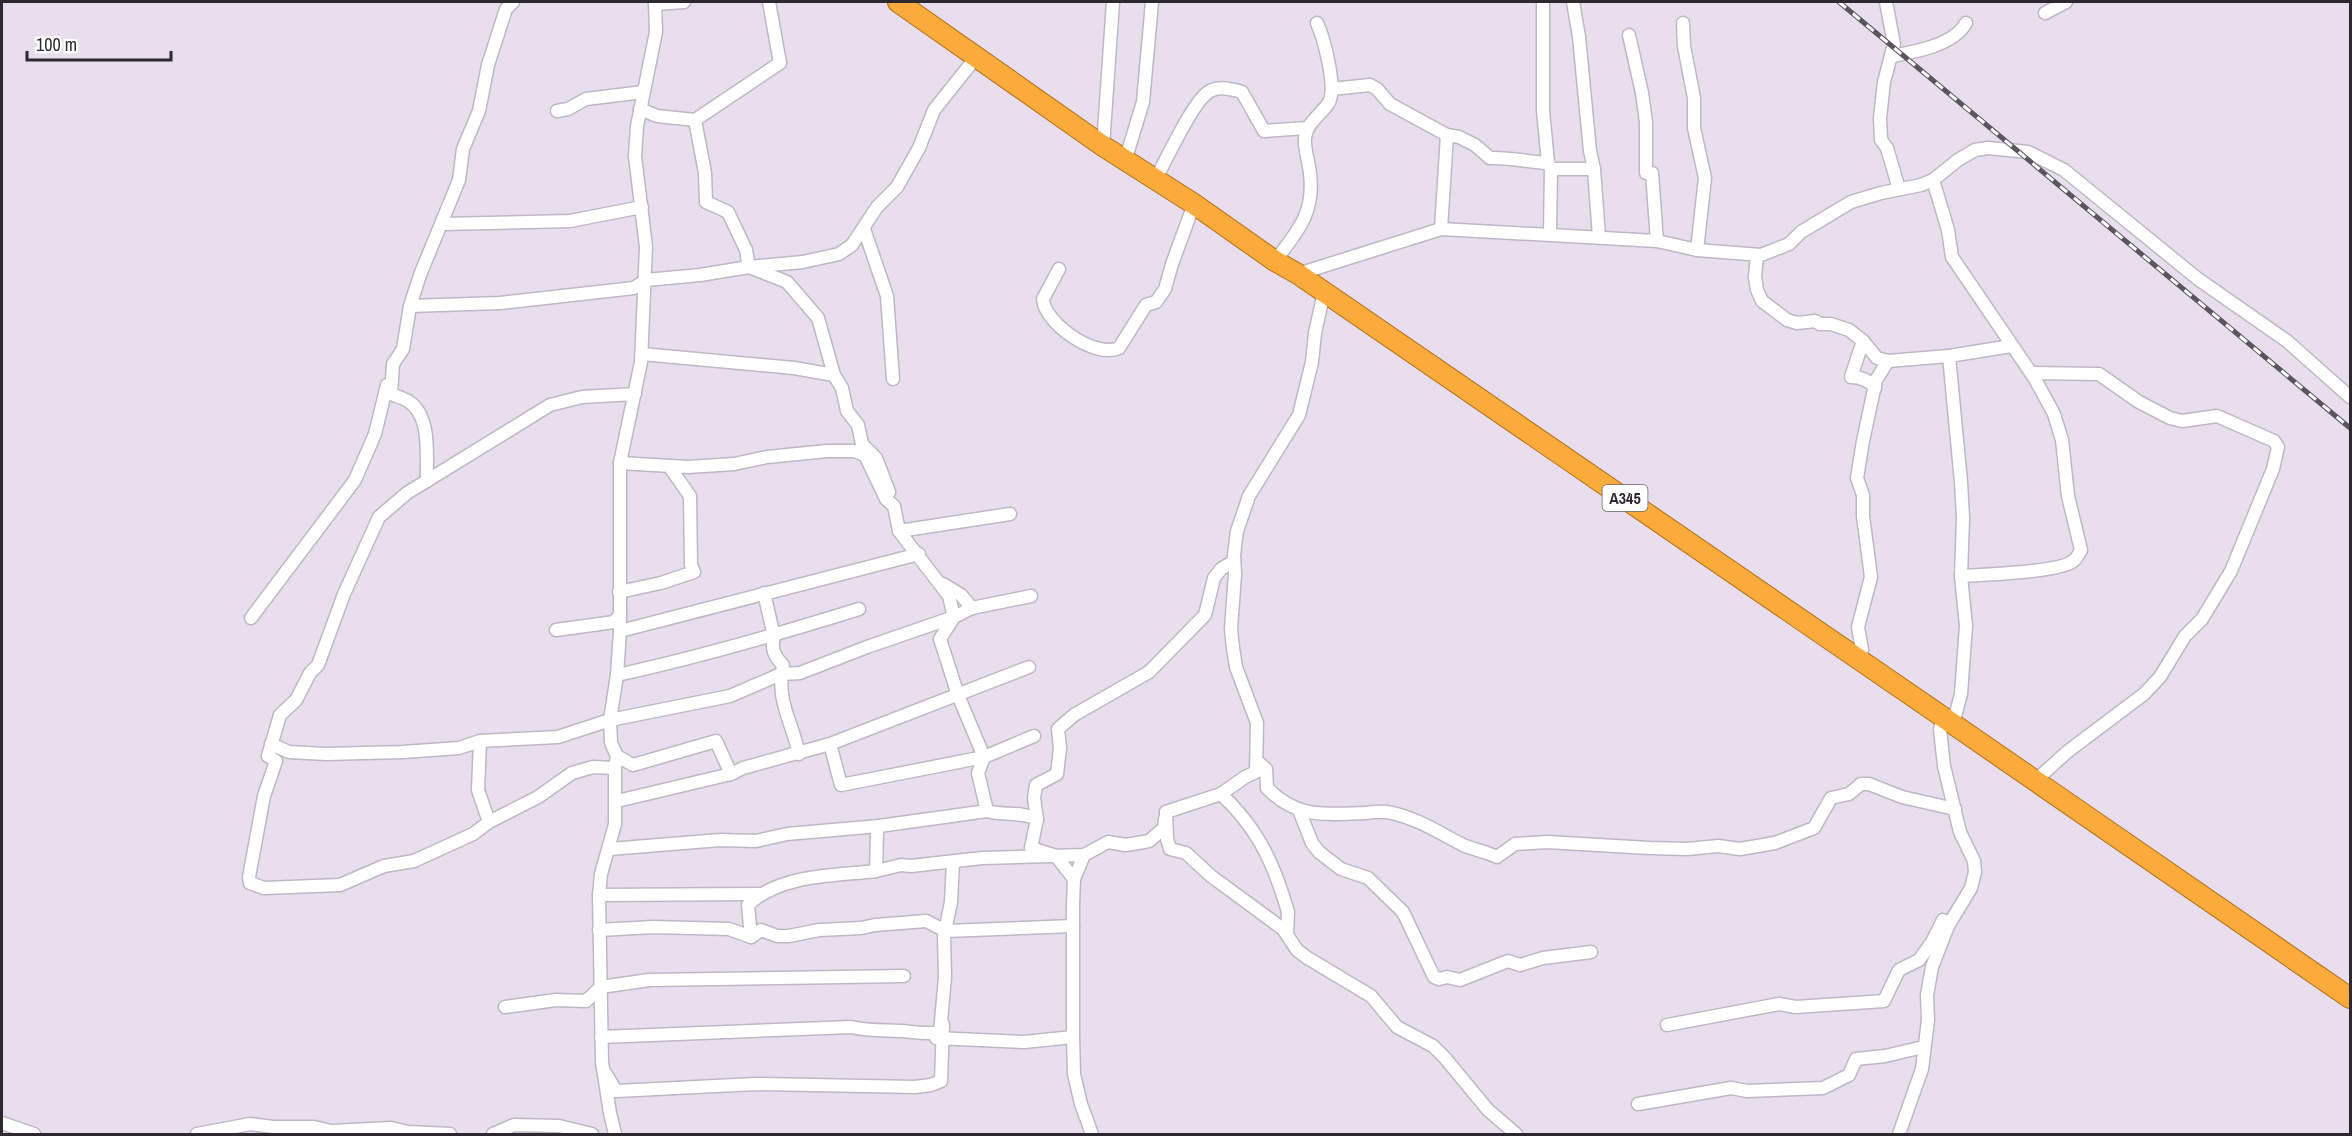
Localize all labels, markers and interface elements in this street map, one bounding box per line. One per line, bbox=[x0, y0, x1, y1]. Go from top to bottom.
scale bar bbox=[27, 24, 171, 62]
text: 100 m bbox=[36, 32, 77, 57]
road number: A345 bbox=[1602, 485, 1648, 511]

